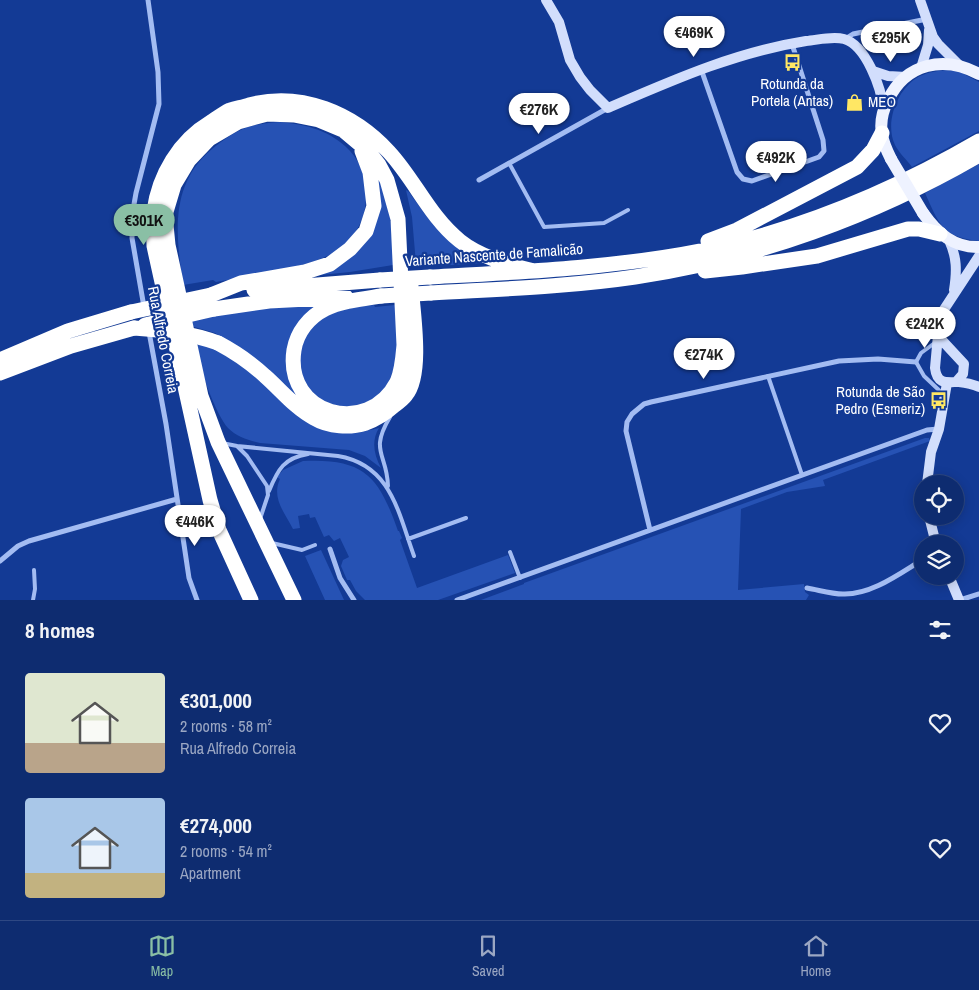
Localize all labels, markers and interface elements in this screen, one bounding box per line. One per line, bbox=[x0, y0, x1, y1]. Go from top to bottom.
pin: €469K bbox=[659, 15, 729, 58]
pin: €295K bbox=[856, 20, 926, 63]
text: €469K bbox=[675, 21, 713, 43]
text: €295K bbox=[872, 26, 910, 48]
bus stop icon: Rotunda da Portela (Antas) bbox=[782, 53, 802, 73]
place label: Rotunda da Portela (Antas) bbox=[751, 73, 833, 111]
place label: MEO bbox=[868, 91, 896, 112]
pin: €276K bbox=[504, 92, 574, 135]
shop icon: MEO bbox=[844, 92, 864, 112]
text: €276K bbox=[520, 98, 558, 120]
pin: €492K bbox=[741, 140, 811, 183]
text: €492K bbox=[757, 146, 795, 168]
pin: €301K bbox=[109, 204, 179, 246]
text: €301K bbox=[125, 209, 163, 231]
street label: Variante Nascente de Famalicão bbox=[404, 238, 584, 271]
street label: Rua Alfredo Correia bbox=[143, 285, 184, 395]
pin: €242K bbox=[890, 306, 960, 349]
text: €242K bbox=[906, 312, 944, 334]
pin: €274K bbox=[669, 338, 739, 380]
text: €274K bbox=[685, 343, 723, 365]
place label: Rotunda de São Pedro (Esmeriz) bbox=[835, 381, 925, 419]
bus stop icon: Rotunda de São Pedro (Esmeriz) bbox=[929, 391, 949, 411]
map controls bbox=[914, 475, 964, 585]
button: locate bbox=[914, 475, 964, 525]
pin: €446K bbox=[160, 504, 230, 547]
text: €446K bbox=[176, 510, 214, 532]
button: layers bbox=[914, 535, 964, 585]
text: 8 homes bbox=[25, 616, 95, 645]
icon: filters bbox=[926, 616, 954, 644]
text: €301,000 bbox=[180, 686, 252, 715]
icon: home bbox=[65, 693, 125, 753]
icon: heart bbox=[926, 709, 954, 737]
text: 2 rooms · 58 m² bbox=[180, 715, 272, 737]
text: Rua Alfredo Correia bbox=[180, 737, 296, 759]
text: €274,000 bbox=[180, 811, 252, 840]
icon: home bbox=[65, 818, 125, 878]
icon: heart bbox=[926, 834, 954, 862]
text: 2 rooms · 54 m² bbox=[180, 840, 272, 862]
text: Apartment bbox=[180, 862, 241, 884]
tab: Map bbox=[148, 932, 176, 980]
tab: Saved bbox=[472, 932, 504, 980]
tab: Home bbox=[800, 932, 831, 980]

